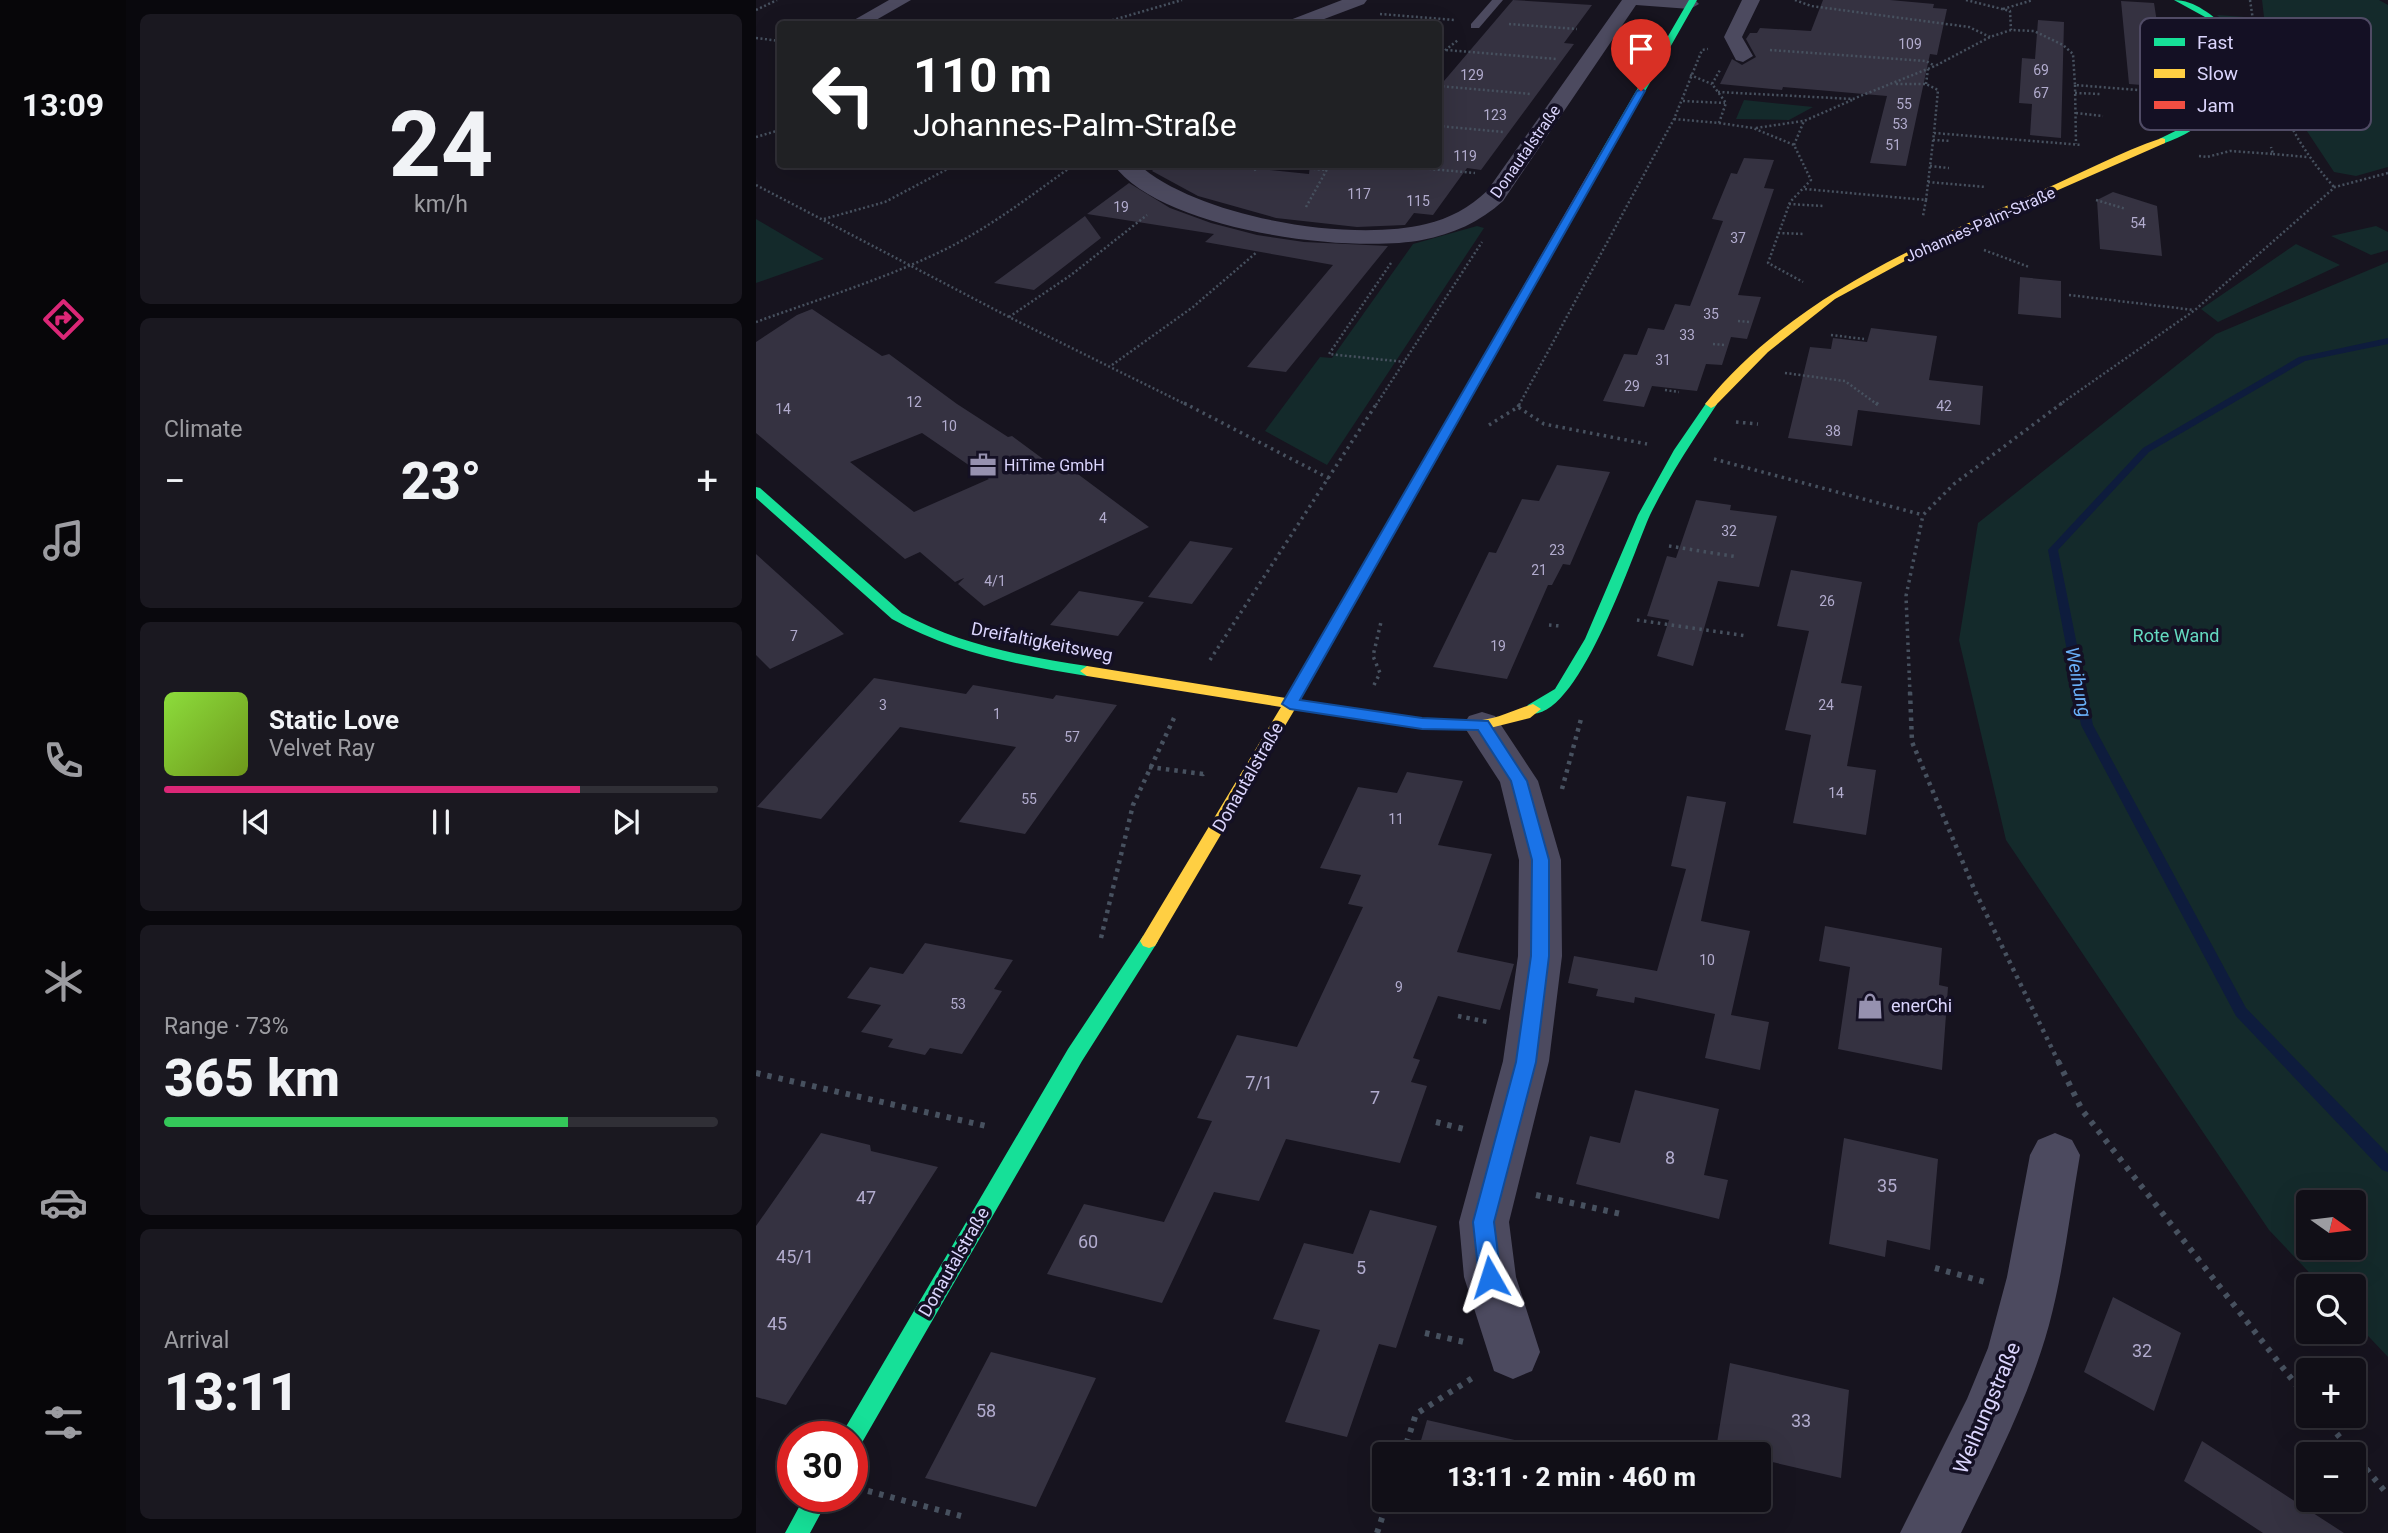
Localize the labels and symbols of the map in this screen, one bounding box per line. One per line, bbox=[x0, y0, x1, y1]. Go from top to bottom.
legend bbox=[2140, 18, 2371, 130]
pin bbox=[1611, 19, 1671, 91]
text: Fast bbox=[2197, 31, 2234, 54]
house number: 109 bbox=[1898, 36, 1922, 52]
house number: 69 bbox=[2033, 62, 2049, 78]
text: Slow bbox=[2197, 62, 2238, 85]
house number: 129 bbox=[1460, 67, 1484, 83]
house number: 67 bbox=[2033, 85, 2049, 101]
text: Jam bbox=[2197, 94, 2234, 117]
house number: 55 bbox=[1896, 96, 1912, 112]
street label: Donautalstraße bbox=[1486, 101, 1564, 201]
house number: 123 bbox=[1483, 107, 1507, 123]
house number: 53 bbox=[1892, 116, 1908, 132]
house number: 51 bbox=[1885, 137, 1901, 153]
house number: 119 bbox=[1453, 148, 1477, 164]
street label: Johannes-Palm-Straße bbox=[1902, 183, 2058, 266]
house number: 117 bbox=[1347, 186, 1371, 202]
house number: 115 bbox=[1406, 193, 1430, 209]
house number: 19 bbox=[1113, 199, 1129, 215]
house number: 54 bbox=[2130, 215, 2146, 231]
house number: 37 bbox=[1730, 230, 1746, 246]
house number: 35 bbox=[1703, 306, 1719, 322]
house number: 33 bbox=[1679, 327, 1695, 343]
house number: 31 bbox=[1655, 352, 1671, 368]
house number: 29 bbox=[1624, 378, 1640, 394]
house number: 12 bbox=[906, 394, 922, 410]
house number: 42 bbox=[1936, 398, 1952, 414]
house number: 14 bbox=[775, 401, 791, 417]
house number: 10 bbox=[941, 418, 957, 434]
house number: 38 bbox=[1825, 423, 1841, 439]
office icon: HiTime GmbH bbox=[968, 450, 998, 480]
place label: HiTime GmbH bbox=[1004, 456, 1105, 475]
house number: 4 bbox=[1099, 510, 1107, 526]
house number: 32 bbox=[1721, 523, 1737, 539]
house number: 23 bbox=[1549, 542, 1565, 558]
house number: 21 bbox=[1531, 562, 1547, 578]
house number: 4/1 bbox=[984, 573, 1006, 589]
house number: 26 bbox=[1819, 593, 1835, 609]
street label: Dreifaltigkeitsweg bbox=[970, 617, 1115, 666]
park label: Rote Wand bbox=[2133, 625, 2219, 646]
house number: 7 bbox=[790, 628, 798, 644]
house number: 19 bbox=[1490, 638, 1506, 654]
water label: Weihung bbox=[2060, 645, 2097, 719]
house number: 3 bbox=[879, 697, 887, 713]
house number: 24 bbox=[1818, 697, 1834, 713]
house number: 1 bbox=[993, 706, 1001, 722]
street label: Donautalstraße bbox=[1208, 718, 1287, 835]
house number: 57 bbox=[1064, 729, 1080, 745]
house number: 14 bbox=[1828, 785, 1844, 801]
house number: 55 bbox=[1021, 791, 1037, 807]
house number: 11 bbox=[1388, 811, 1404, 827]
house number: 10 bbox=[1699, 952, 1715, 968]
house number: 9 bbox=[1395, 979, 1403, 995]
shop icon: enerChi bbox=[1855, 991, 1885, 1021]
place label: enerChi bbox=[1891, 995, 1952, 1016]
house number: 53 bbox=[950, 996, 966, 1012]
house number: 7/1 bbox=[1245, 1072, 1273, 1093]
house number: 7 bbox=[1370, 1087, 1380, 1108]
house number: 8 bbox=[1665, 1147, 1675, 1168]
house number: 35 bbox=[1877, 1175, 1897, 1196]
house number: 47 bbox=[856, 1187, 876, 1208]
north arrow bbox=[2296, 1190, 2366, 1260]
street label: Donautalstraße bbox=[914, 1203, 993, 1320]
house number: 60 bbox=[1078, 1231, 1098, 1252]
position arrow bbox=[1453, 1240, 1527, 1314]
house number: 45/1 bbox=[776, 1246, 814, 1267]
house number: 5 bbox=[1356, 1257, 1366, 1278]
house number: 45 bbox=[767, 1313, 787, 1334]
street label: Weihungstraße bbox=[1948, 1339, 2026, 1477]
house number: 32 bbox=[2132, 1340, 2152, 1361]
house number: 58 bbox=[976, 1400, 996, 1421]
house number: 33 bbox=[1791, 1410, 1811, 1431]
speed limit sign: 30 bbox=[777, 1421, 868, 1512]

